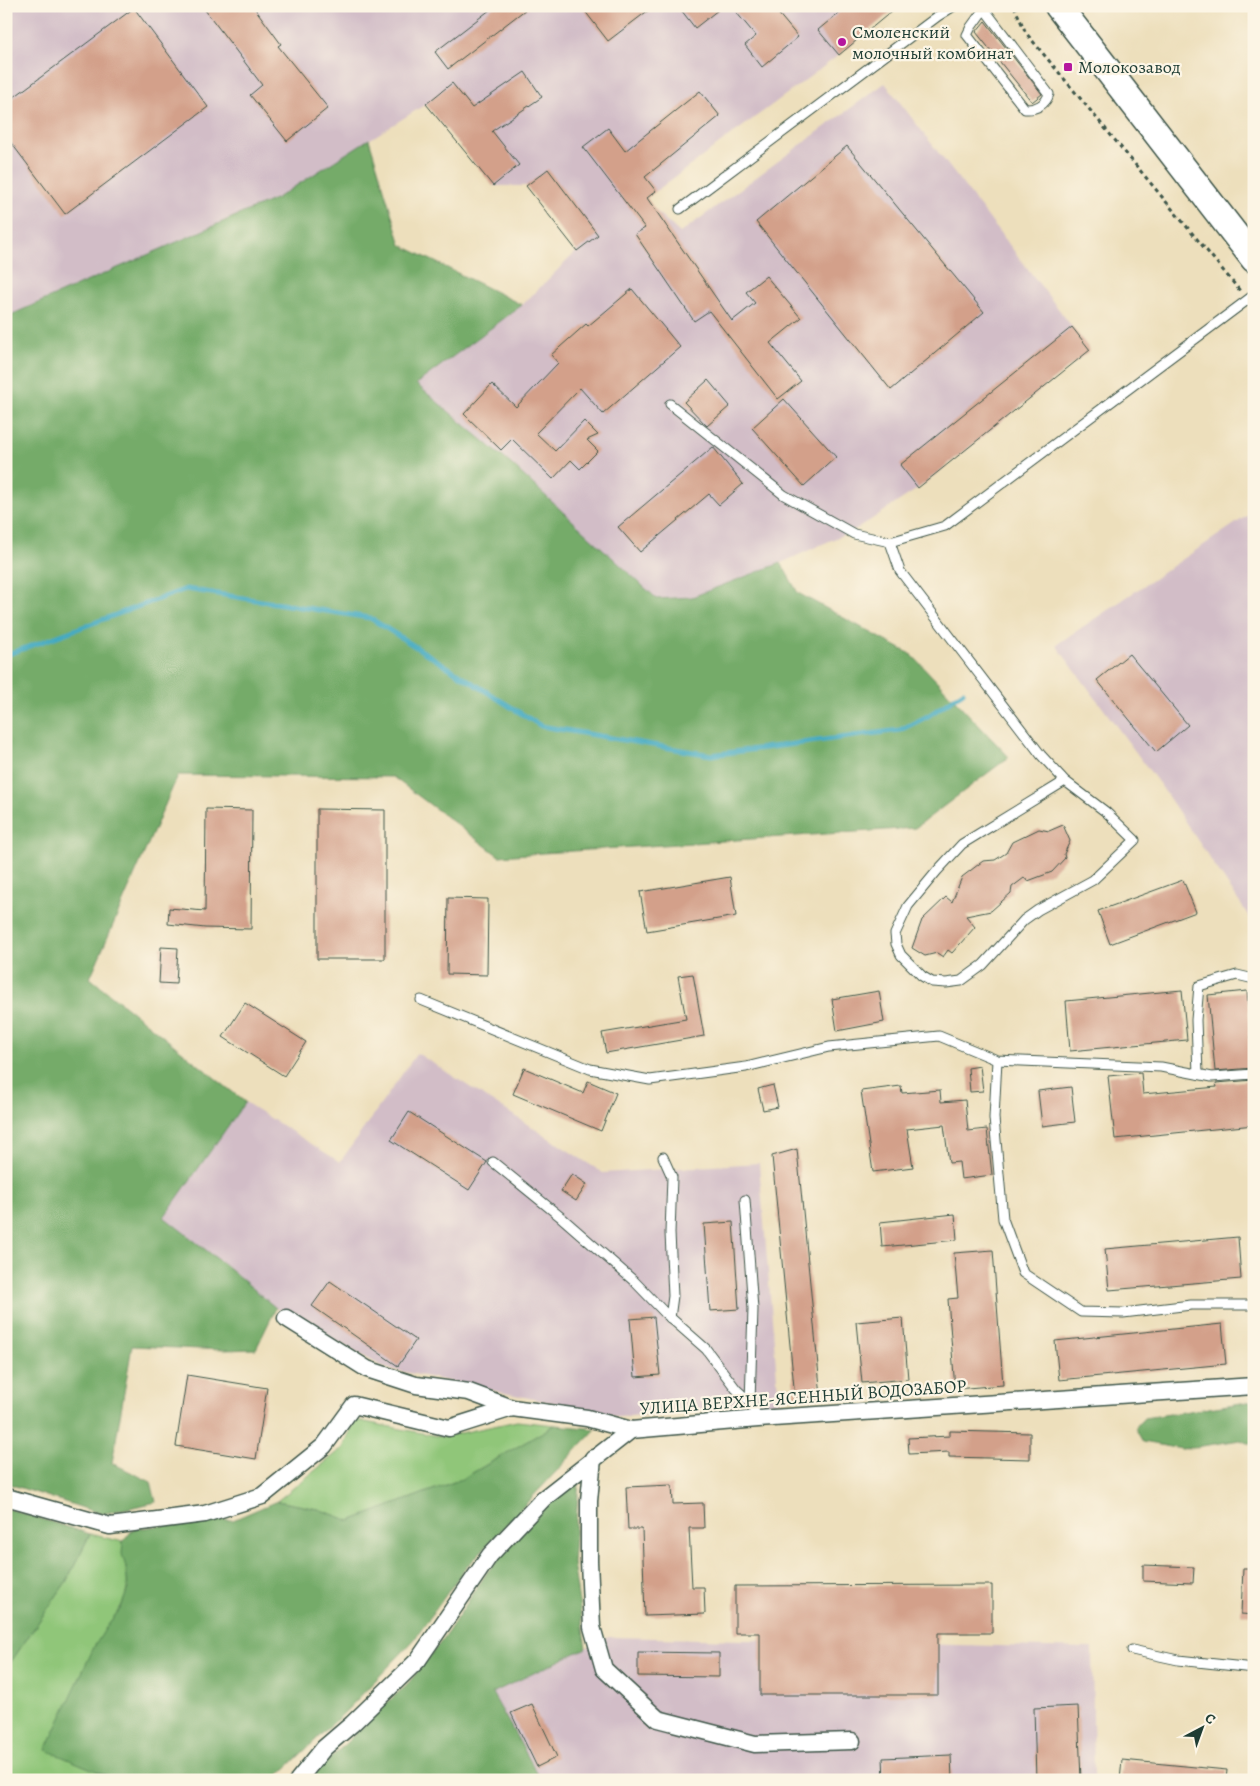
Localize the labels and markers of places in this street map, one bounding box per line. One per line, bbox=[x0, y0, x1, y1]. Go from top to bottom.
place label: Смоленский молочный комбинат bbox=[852, 20, 1013, 65]
marker: Смоленский молочный комбинат bbox=[836, 36, 848, 48]
place label: Молокозавод bbox=[1078, 55, 1181, 79]
marker: Молокозавод bbox=[1062, 61, 1074, 73]

